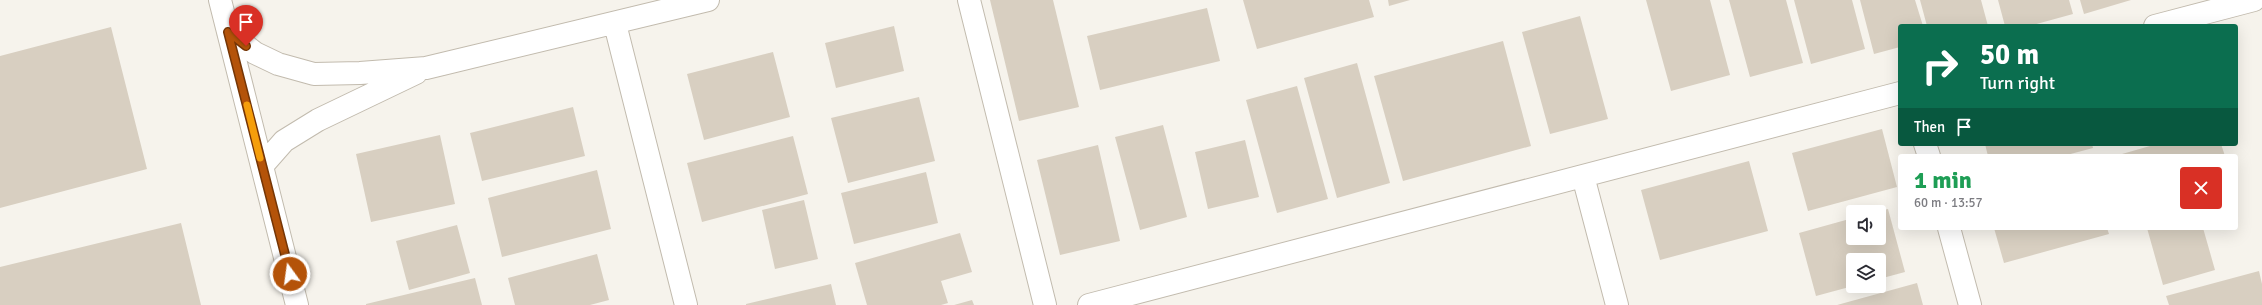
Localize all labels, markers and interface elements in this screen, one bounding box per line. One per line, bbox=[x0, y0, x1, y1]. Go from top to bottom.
pin bbox=[229, 5, 263, 46]
icon: arrive bbox=[235, 11, 257, 33]
text: 50 m bbox=[1980, 38, 2039, 72]
icon: right bbox=[1914, 40, 1966, 92]
text: Turn right bbox=[1980, 72, 2055, 94]
icon: arrive bbox=[1953, 116, 1975, 138]
text: Then bbox=[1914, 118, 1945, 136]
text: 1 min bbox=[1914, 165, 1972, 195]
button: close bbox=[2180, 167, 2222, 209]
text: 60 m · 13:57 bbox=[1914, 195, 1983, 211]
map controls bbox=[1846, 205, 1886, 293]
button: sound bbox=[1846, 205, 1886, 245]
position arrow bbox=[269, 253, 311, 295]
button: layers bbox=[1846, 253, 1886, 293]

